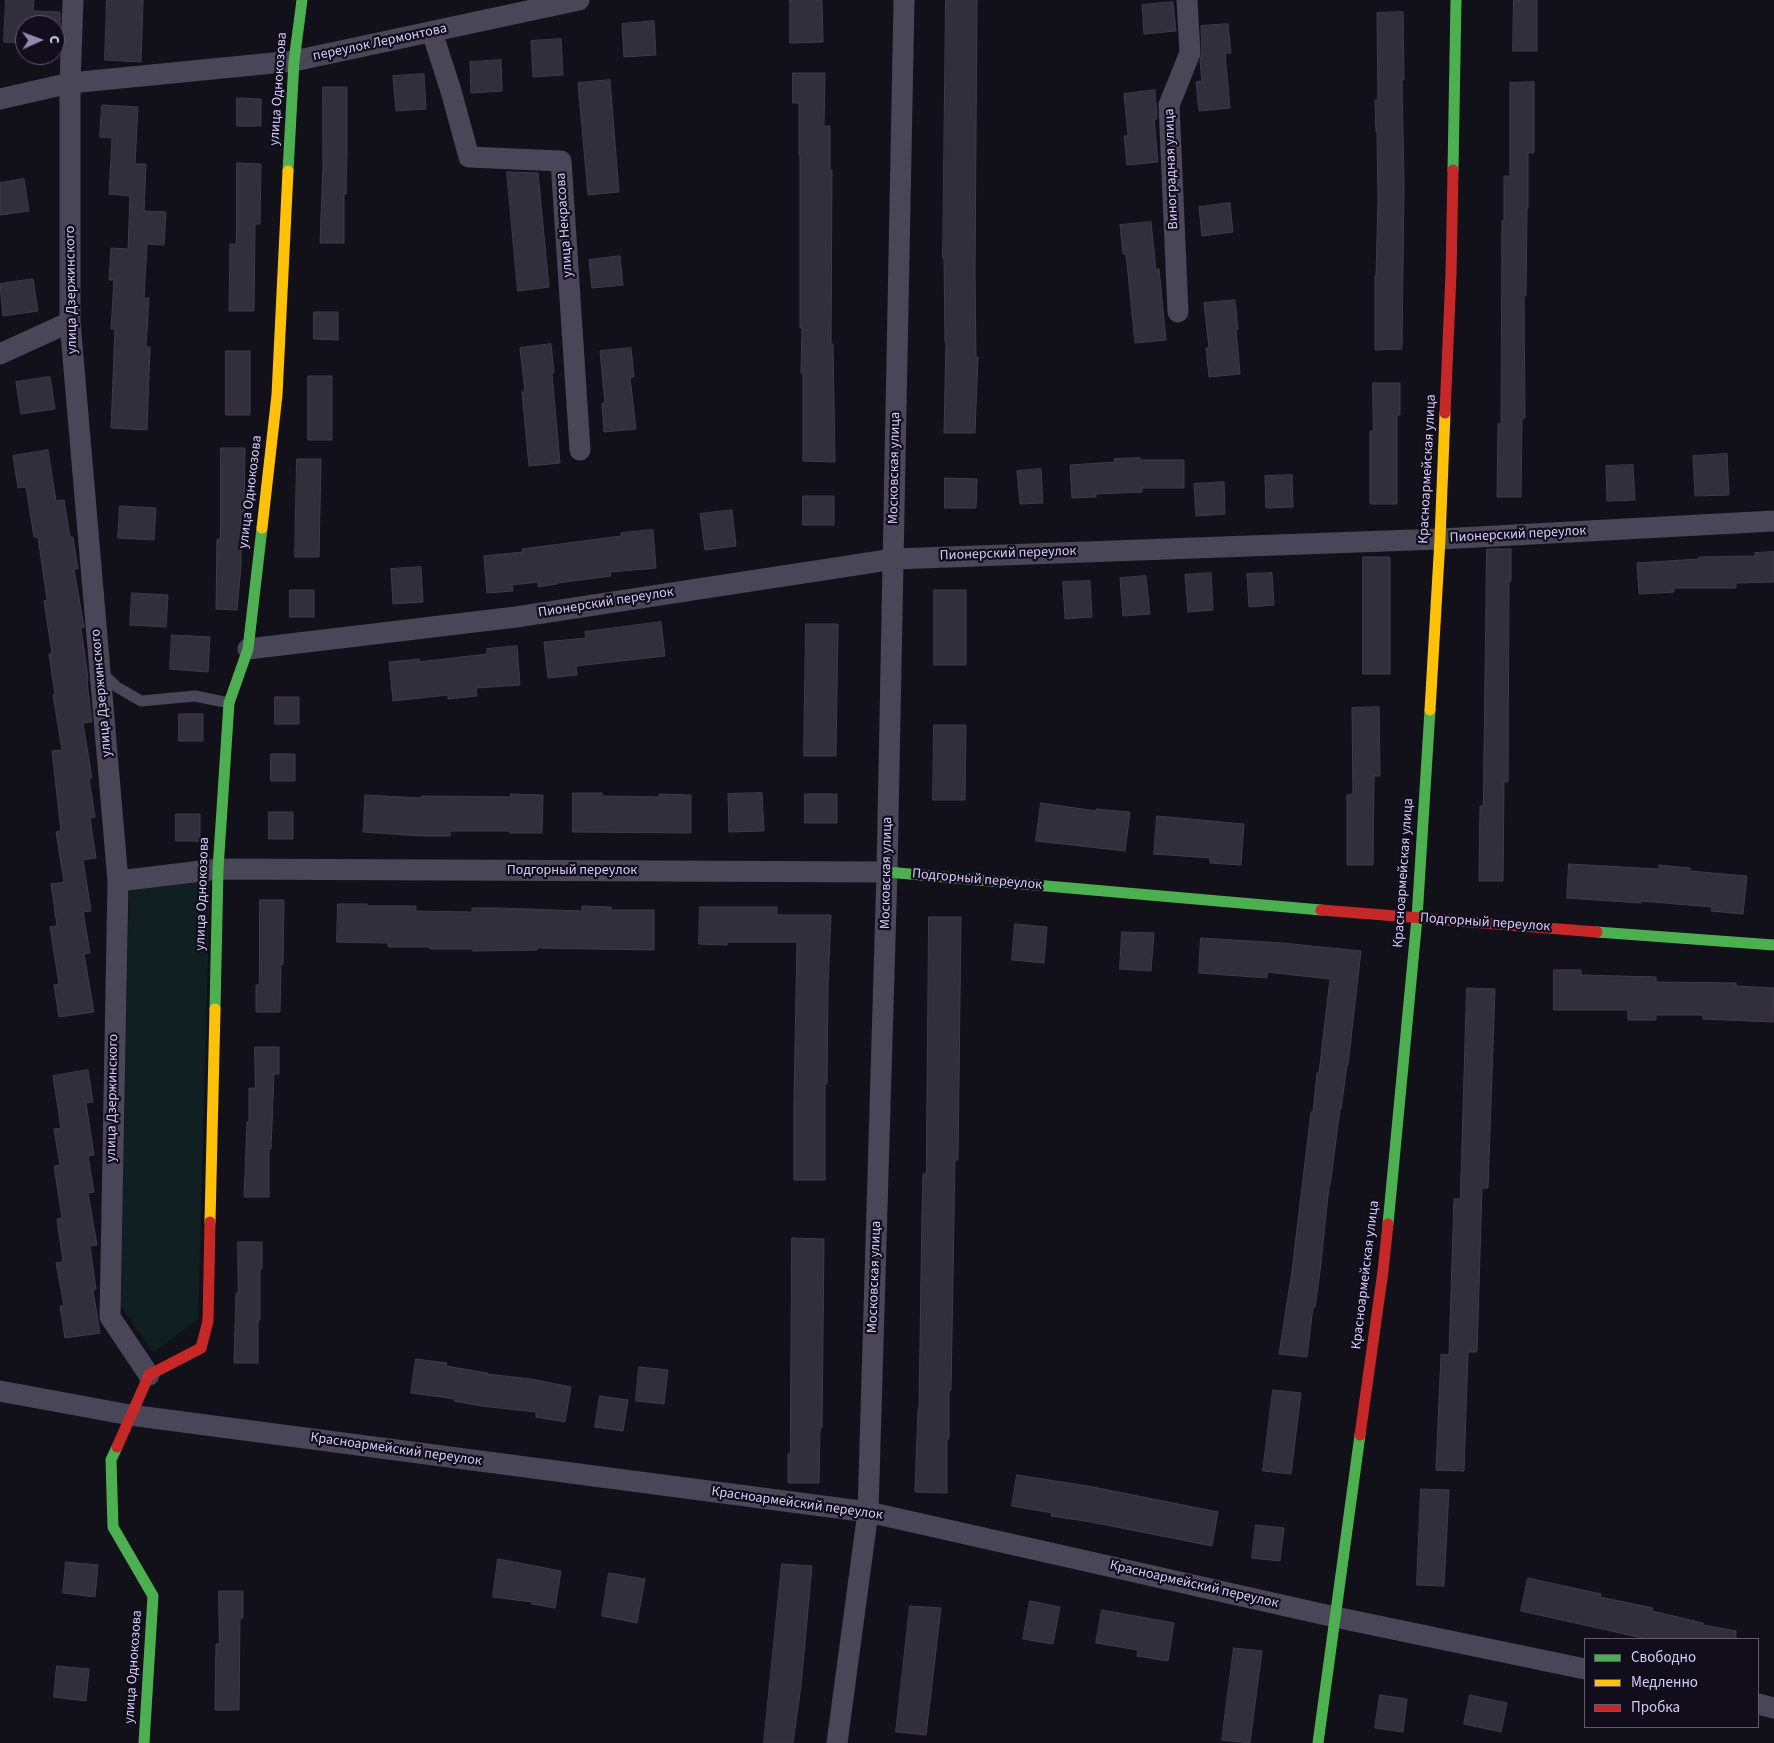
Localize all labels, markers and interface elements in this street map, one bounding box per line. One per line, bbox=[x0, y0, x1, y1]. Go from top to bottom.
north arrow bbox=[15, 15, 65, 65]
street label: переулок Лермонтова bbox=[311, 21, 449, 65]
street label: улица Однокозова bbox=[267, 32, 291, 146]
text: С bbox=[44, 35, 64, 44]
street label: Виноградная улица bbox=[1161, 108, 1183, 230]
street label: улица Некрасова bbox=[553, 172, 577, 278]
street label: улица Дзержинского bbox=[62, 226, 82, 354]
street label: Красноармейская улица bbox=[1416, 394, 1440, 544]
street label: Московская улица bbox=[886, 412, 904, 524]
street label: улица Однокозова bbox=[236, 434, 266, 550]
street label: Пионерский переулок bbox=[1449, 523, 1587, 547]
street label: Пионерский переулок bbox=[939, 543, 1077, 565]
street label: Пионерский переулок bbox=[537, 584, 675, 622]
street label: улица Дзержинского bbox=[88, 628, 116, 758]
street label: Красноармейская улица bbox=[1390, 798, 1418, 948]
street label: Московская улица bbox=[878, 817, 896, 929]
street label: улица Однокозова bbox=[193, 837, 213, 951]
street label: Подгорный переулок bbox=[507, 863, 637, 879]
street label: Подгорный переулок bbox=[911, 866, 1043, 894]
street label: Подгорный переулок bbox=[1419, 910, 1551, 936]
street label: улица Дзержинского bbox=[103, 1034, 123, 1162]
street label: Красноармейская улица bbox=[1349, 1200, 1383, 1350]
street label: Московская улица bbox=[865, 1221, 885, 1333]
street label: Красноармейский переулок bbox=[309, 1430, 483, 1470]
street label: Красноармейский переулок bbox=[710, 1484, 884, 1524]
street label: Красноармейский переулок bbox=[1108, 1557, 1280, 1613]
street label: улица Однокозова bbox=[122, 1610, 146, 1724]
legend bbox=[1584, 1638, 1759, 1728]
text: Свободно bbox=[1631, 1647, 1696, 1668]
text: Медленно bbox=[1631, 1672, 1698, 1693]
text: Пробка bbox=[1631, 1697, 1680, 1718]

